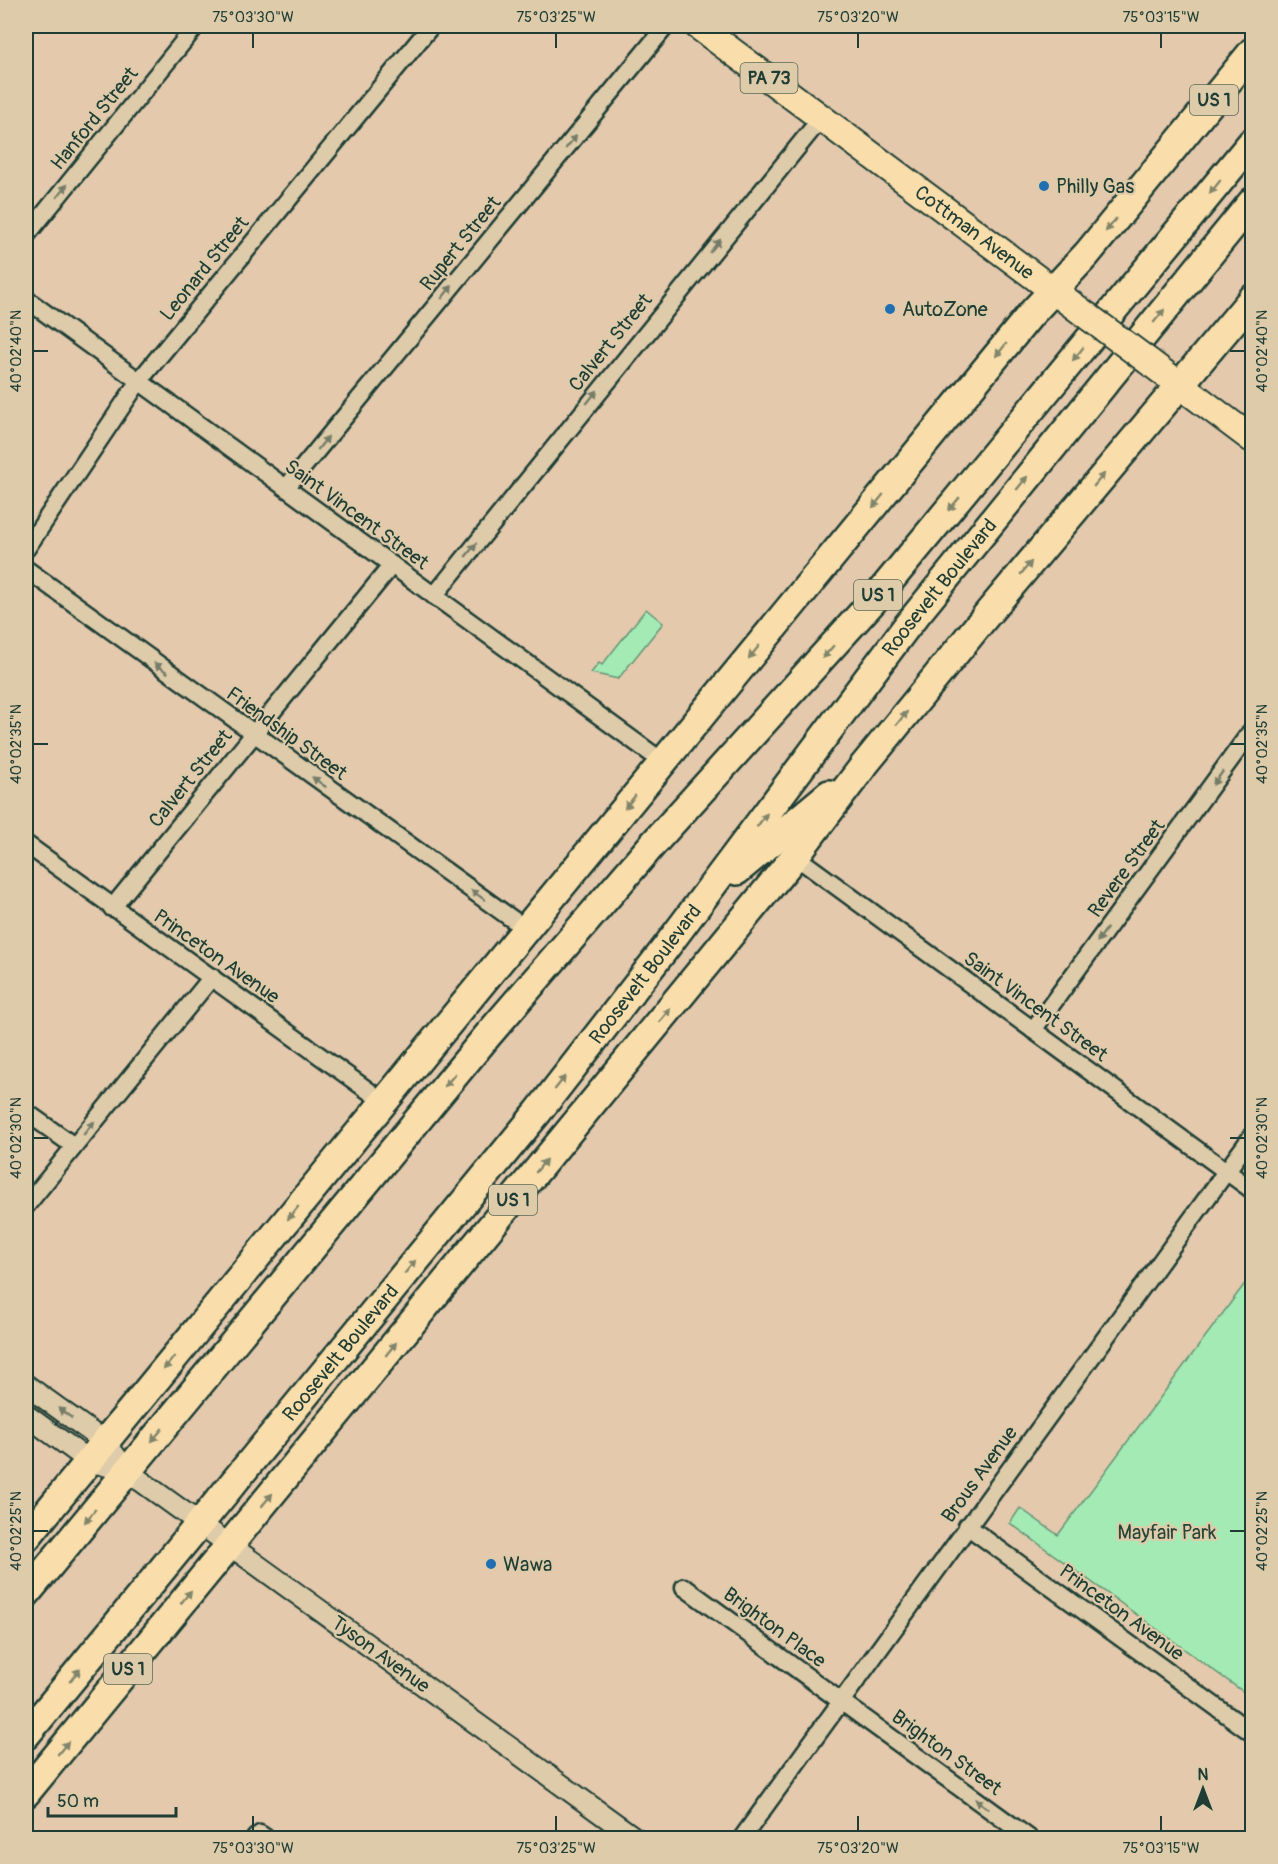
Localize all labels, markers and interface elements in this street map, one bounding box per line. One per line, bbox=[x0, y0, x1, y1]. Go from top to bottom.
text: 75°03'30"W bbox=[212, 8, 294, 27]
text: 75°03'25"W bbox=[516, 8, 596, 27]
text: 75°03'20"W bbox=[817, 8, 899, 27]
text: 75°03'15"W bbox=[1122, 8, 1200, 27]
street label: Hanford Street bbox=[45, 61, 144, 175]
road number: PA 73 bbox=[740, 63, 798, 93]
road number: US 1 bbox=[1190, 85, 1238, 115]
one-way arrow bbox=[564, 135, 577, 150]
place label: Philly Gas bbox=[1056, 174, 1134, 199]
marker: Philly Gas bbox=[1037, 179, 1051, 193]
one-way arrow bbox=[1209, 179, 1222, 195]
street label: Cottman Avenue bbox=[910, 180, 1039, 285]
one-way arrow bbox=[56, 183, 69, 199]
street label: Rupert Street bbox=[415, 190, 507, 296]
street label: Leonard Street bbox=[155, 210, 255, 326]
one-way arrow bbox=[1105, 217, 1118, 232]
one-way arrow bbox=[709, 238, 722, 254]
one-way arrow bbox=[440, 285, 453, 300]
street label: Calvert Street bbox=[563, 287, 658, 396]
place label: AutoZone bbox=[902, 297, 988, 322]
marker: AutoZone bbox=[883, 302, 897, 316]
one-way arrow bbox=[1152, 308, 1165, 324]
text: 40°02'40"N bbox=[7, 310, 26, 392]
text: 40°02'40"N bbox=[1253, 310, 1272, 392]
one-way arrow bbox=[995, 342, 1008, 358]
one-way arrow bbox=[1072, 346, 1085, 362]
one-way arrow bbox=[585, 390, 598, 405]
one-way arrow bbox=[316, 436, 329, 451]
street label: Saint Vincent Street bbox=[280, 454, 434, 576]
one-way arrow bbox=[1092, 472, 1105, 487]
one-way arrow bbox=[1015, 475, 1028, 491]
one-way arrow bbox=[871, 493, 884, 509]
one-way arrow bbox=[948, 496, 961, 512]
street label: Roosevelt Boulevard bbox=[877, 514, 1002, 661]
one-way arrow bbox=[464, 542, 477, 558]
one-way arrow bbox=[1019, 561, 1032, 576]
road number: US 1 bbox=[854, 580, 902, 610]
one-way arrow bbox=[747, 644, 760, 660]
one-way arrow bbox=[821, 644, 834, 660]
one-way arrow bbox=[154, 662, 170, 674]
street label: Friendship Street bbox=[221, 681, 353, 786]
text: 40°02'35"N bbox=[7, 704, 26, 784]
text: 40°02'35"N bbox=[1253, 704, 1272, 784]
one-way arrow bbox=[896, 710, 909, 726]
street label: Calvert Street bbox=[143, 723, 238, 832]
one-way arrow bbox=[1212, 769, 1224, 785]
one-way arrow bbox=[312, 776, 328, 788]
one-way arrow bbox=[624, 794, 637, 809]
one-way arrow bbox=[755, 813, 767, 828]
street label: Revere Street bbox=[1082, 813, 1171, 922]
one-way arrow bbox=[471, 889, 487, 901]
street label: Roosevelt Boulevard bbox=[584, 899, 707, 1049]
street label: Princeton Avenue bbox=[149, 904, 285, 1009]
one-way arrow bbox=[1097, 927, 1109, 942]
street label: Saint Vincent Street bbox=[959, 946, 1113, 1068]
one-way arrow bbox=[658, 1007, 671, 1023]
one-way arrow bbox=[444, 1072, 457, 1088]
one-way arrow bbox=[554, 1076, 566, 1092]
text: 40°02'30"N bbox=[7, 1097, 26, 1179]
text: 40°02'30"N bbox=[1253, 1097, 1272, 1179]
one-way arrow bbox=[82, 1121, 95, 1136]
one-way arrow bbox=[534, 1159, 547, 1174]
road number: US 1 bbox=[489, 1185, 537, 1215]
one-way arrow bbox=[287, 1205, 300, 1220]
one-way arrow bbox=[404, 1259, 417, 1275]
street label: Roosevelt Boulevard bbox=[277, 1279, 404, 1426]
one-way arrow bbox=[384, 1342, 397, 1357]
one-way arrow bbox=[163, 1355, 176, 1371]
one-way arrow bbox=[58, 1407, 74, 1419]
street label: Brous Avenue bbox=[936, 1421, 1023, 1528]
one-way arrow bbox=[150, 1427, 163, 1443]
text: 40°02'25"N bbox=[7, 1491, 26, 1571]
text: 40°02'25"N bbox=[1253, 1491, 1272, 1571]
one-way arrow bbox=[260, 1493, 273, 1508]
one-way arrow bbox=[84, 1508, 97, 1523]
park label: Mayfair Park bbox=[1118, 1520, 1217, 1545]
place label: Wawa bbox=[503, 1552, 552, 1577]
marker: Wawa bbox=[484, 1557, 498, 1571]
street label: Princeton Avenue bbox=[1054, 1559, 1189, 1666]
street label: Brighton Place bbox=[718, 1582, 831, 1673]
one-way arrow bbox=[180, 1589, 193, 1605]
street label: Tyson Avenue bbox=[327, 1610, 435, 1699]
road number: US 1 bbox=[104, 1654, 152, 1684]
one-way arrow bbox=[68, 1668, 80, 1683]
street label: Brighton Street bbox=[887, 1704, 1007, 1801]
one-way arrow bbox=[56, 1740, 69, 1756]
north arrow bbox=[1173, 1759, 1233, 1819]
text: N bbox=[1198, 1765, 1209, 1785]
scale bar bbox=[48, 1780, 176, 1818]
text: 50 m bbox=[57, 1790, 99, 1813]
one-way arrow bbox=[975, 1798, 991, 1810]
text: 75°03'30"W bbox=[212, 1839, 294, 1858]
text: 75°03'25"W bbox=[516, 1839, 596, 1858]
text: 75°03'20"W bbox=[817, 1839, 899, 1858]
text: 75°03'15"W bbox=[1122, 1839, 1200, 1858]

